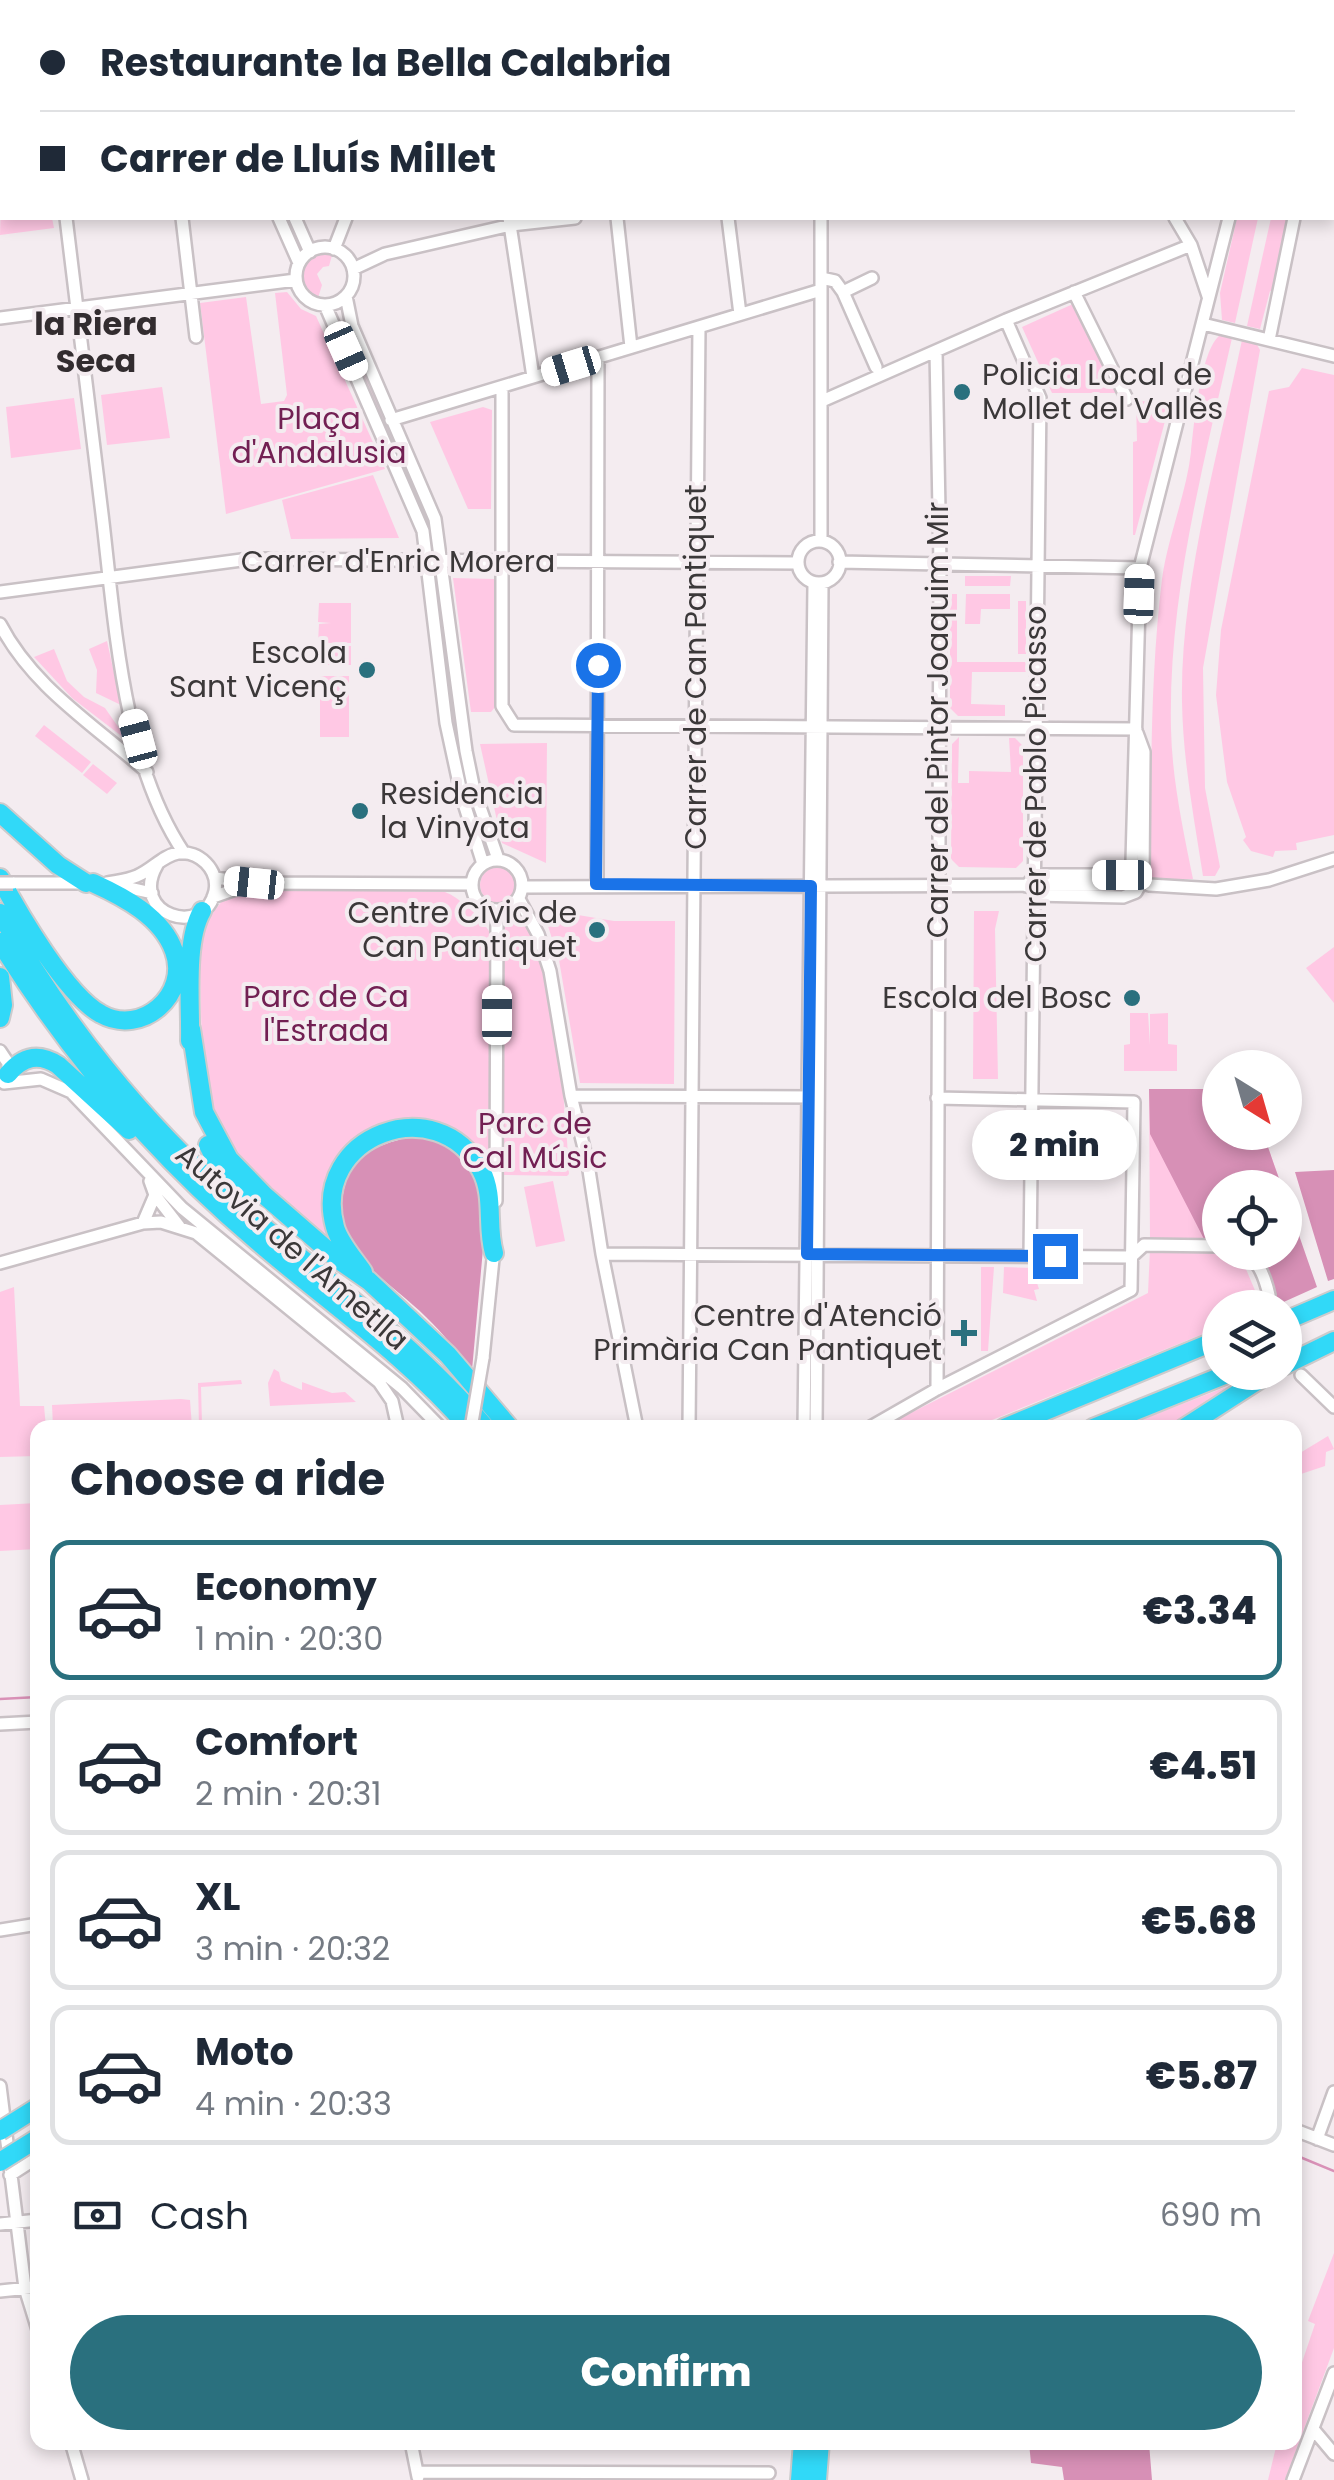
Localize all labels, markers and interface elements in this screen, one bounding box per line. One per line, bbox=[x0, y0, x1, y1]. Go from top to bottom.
text: Restaurante la Bella Calabria bbox=[100, 36, 671, 89]
text: Carrer de Lluís Millet bbox=[100, 132, 496, 185]
district label: la Riera Seca bbox=[34, 301, 158, 383]
car bbox=[320, 317, 372, 385]
car bbox=[538, 343, 604, 389]
place label: Policia Local de Mollet del Vallès bbox=[982, 353, 1223, 430]
marker: Policia Local de Mollet del Vallès bbox=[951, 381, 973, 403]
park label: Plaça d'Andalusia bbox=[232, 397, 406, 474]
street label: Carrer de Can Pantiquet bbox=[674, 484, 717, 850]
street label: Carrer del Pintor Joaquim Mir bbox=[916, 502, 959, 938]
street label: Carrer d'Enric Morera bbox=[241, 540, 555, 583]
car bbox=[1123, 563, 1155, 625]
street label: Carrer de Pablo Picasso bbox=[1014, 606, 1057, 962]
place label: Escola Sant Vicenç bbox=[169, 631, 347, 708]
route start bbox=[576, 643, 621, 688]
marker: Escola Sant Vicenç bbox=[356, 659, 378, 681]
car bbox=[116, 706, 160, 772]
place label: Residencia la Vinyota bbox=[380, 772, 544, 849]
marker: Residencia la Vinyota bbox=[349, 800, 371, 822]
car bbox=[1092, 860, 1152, 890]
car bbox=[223, 865, 285, 901]
place label: Centre Cívic de Can Pantiquet bbox=[347, 891, 577, 968]
marker: Centre Cívic de Can Pantiquet bbox=[586, 919, 608, 941]
park label: Parc de Ca l'Estrada bbox=[243, 975, 409, 1052]
place label: Escola del Bosc bbox=[882, 976, 1112, 1019]
car bbox=[482, 985, 512, 1045]
marker: Escola del Bosc bbox=[1121, 987, 1143, 1009]
north arrow bbox=[1202, 1050, 1302, 1150]
map controls bbox=[1202, 1050, 1302, 1390]
park label: Parc de Cal Músic bbox=[462, 1102, 608, 1179]
callout: 2 min bbox=[972, 1111, 1138, 1181]
text: 2 min bbox=[1009, 1122, 1100, 1167]
street label: Autovia de l'Ametlla bbox=[166, 1133, 418, 1360]
button: locate bbox=[1202, 1170, 1302, 1270]
route end bbox=[1033, 1234, 1078, 1279]
button: layers bbox=[1202, 1290, 1302, 1390]
place label: Centre d'Atenció Primària Can Pantiquet bbox=[593, 1294, 942, 1371]
marker: Centre d'Atenció Primària Can Pantiquet bbox=[951, 1320, 977, 1346]
text: Choose a ride bbox=[70, 1448, 385, 1511]
text: Economy bbox=[195, 1560, 377, 1613]
icon: car bbox=[75, 1565, 165, 1655]
text: €3.34 bbox=[1143, 1584, 1257, 1637]
text: 1 min · 20:30 bbox=[195, 1616, 383, 1661]
text: Comfort bbox=[195, 1715, 358, 1768]
icon: car bbox=[75, 1720, 165, 1810]
text: €4.51 bbox=[1150, 1739, 1257, 1792]
text: 2 min · 20:31 bbox=[195, 1771, 382, 1816]
text: XL bbox=[195, 1870, 240, 1923]
icon: car bbox=[75, 1875, 165, 1965]
text: €5.68 bbox=[1142, 1894, 1257, 1947]
text: 3 min · 20:32 bbox=[195, 1926, 390, 1971]
text: Moto bbox=[195, 2025, 294, 2078]
icon: car bbox=[75, 2030, 165, 2120]
text: €5.87 bbox=[1146, 2049, 1257, 2102]
text: 4 min · 20:33 bbox=[195, 2081, 392, 2126]
icon: cash bbox=[70, 2188, 125, 2243]
text: Cash bbox=[150, 2189, 249, 2242]
text: 690 m bbox=[1160, 2192, 1262, 2237]
button: Confirm bbox=[70, 2315, 1262, 2430]

